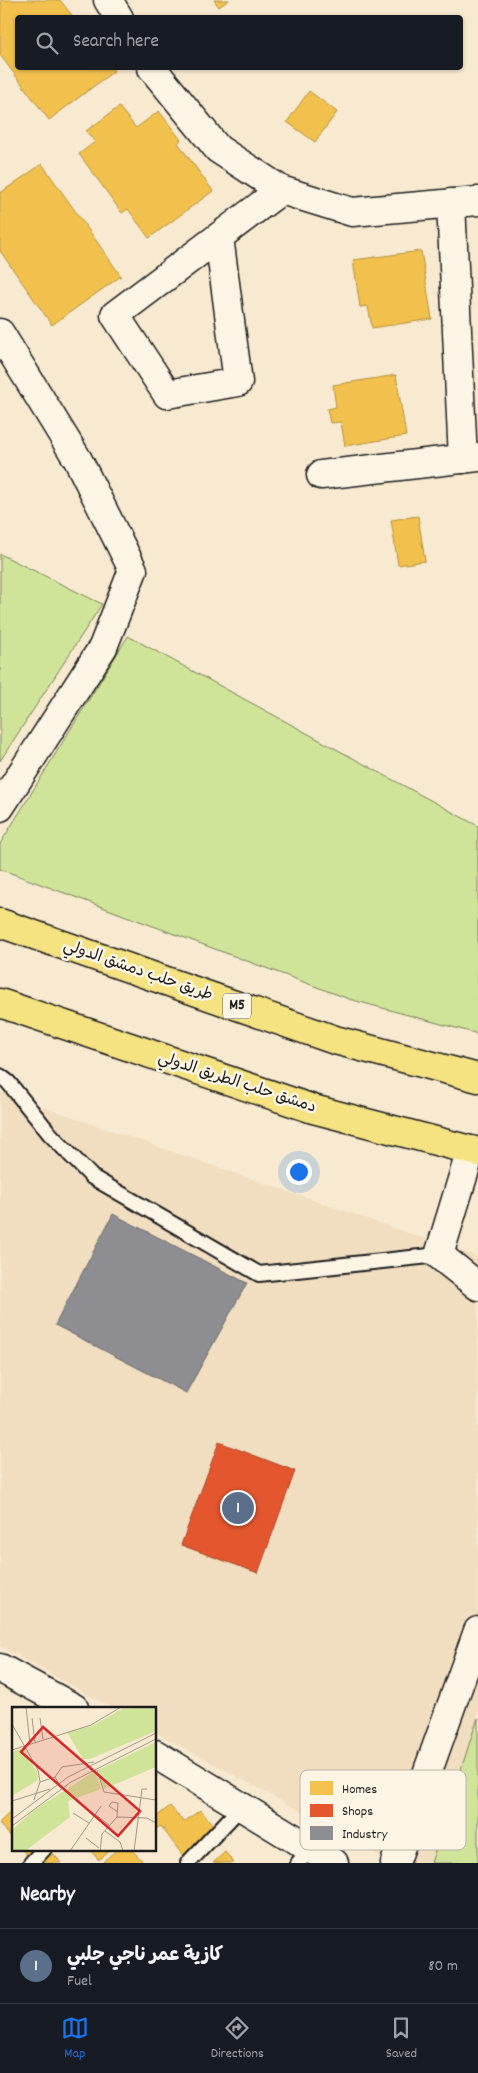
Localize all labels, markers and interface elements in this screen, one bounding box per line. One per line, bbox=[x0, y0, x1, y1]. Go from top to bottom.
search box bbox=[15, 15, 463, 70]
icon: search bbox=[33, 29, 61, 57]
text: Search here bbox=[73, 29, 159, 56]
street label: طريق حلب دمشق الدولي bbox=[60, 935, 216, 1008]
road number: M5 bbox=[223, 994, 251, 1018]
street label: دمشق حلب الطريق الدولي bbox=[155, 1047, 319, 1120]
your location bbox=[286, 1159, 312, 1185]
pin: 1 bbox=[222, 1489, 254, 1527]
inset map bbox=[12, 1707, 156, 1850]
legend bbox=[300, 1770, 466, 1850]
text: Homes bbox=[342, 1780, 377, 1800]
text: Shops bbox=[342, 1802, 373, 1822]
text: Industry bbox=[342, 1825, 388, 1845]
text: Nearby bbox=[20, 1881, 75, 1911]
text: كازية عمر ناجي جلبي bbox=[67, 1943, 223, 1970]
text: 1 bbox=[34, 1955, 38, 1978]
text: 80 m bbox=[428, 1955, 458, 1978]
text: Fuel bbox=[67, 1970, 92, 1993]
tab: Map bbox=[61, 2014, 89, 2064]
tab: Directions bbox=[211, 2014, 264, 2064]
tab: Saved bbox=[386, 2014, 417, 2064]

